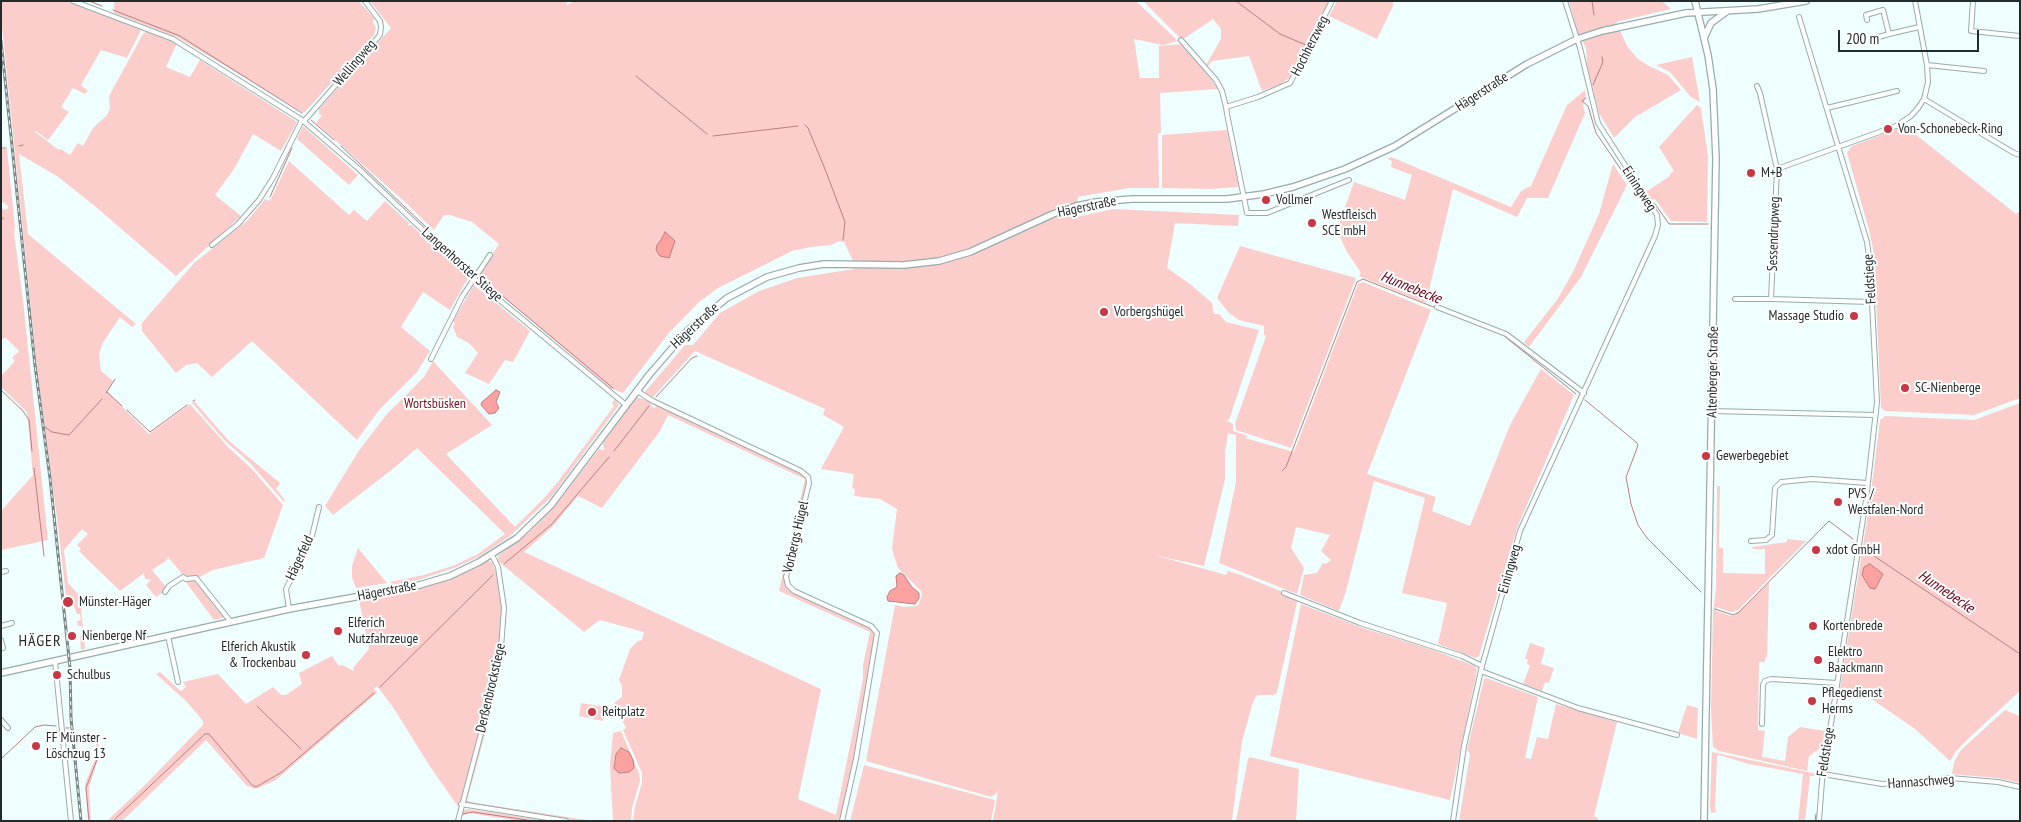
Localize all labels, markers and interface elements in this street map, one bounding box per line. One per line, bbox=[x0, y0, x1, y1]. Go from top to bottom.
street label: Hochherzweg bbox=[1288, 13, 1332, 79]
scale bar bbox=[1841, 20, 1982, 52]
text: 200 m bbox=[1846, 29, 1879, 48]
street label: Wellingweg bbox=[330, 36, 380, 90]
street label: Hägerstraße bbox=[1453, 69, 1511, 115]
place label: Von-Schonebeck-Ring bbox=[1898, 121, 2003, 137]
marker: Von-Schonebeck-Ring bbox=[1882, 123, 1894, 135]
street label: Einingweg bbox=[1618, 163, 1660, 215]
place label: M+B bbox=[1761, 165, 1782, 181]
marker: M+B bbox=[1745, 167, 1757, 179]
place label: Vollmer bbox=[1276, 192, 1313, 208]
street label: Hägerstraße bbox=[1056, 193, 1118, 221]
marker: Vollmer bbox=[1260, 194, 1272, 206]
street label: Sessendrupweg bbox=[1764, 196, 1784, 272]
place label: Westfleisch SCE mbH bbox=[1322, 207, 1377, 240]
marker: Westfleisch SCE mbH bbox=[1306, 217, 1318, 229]
street label: Langenhorster Stiege bbox=[418, 224, 506, 306]
street label: Feldstiege bbox=[1860, 253, 1880, 305]
water label: Hunnebecke bbox=[1378, 268, 1444, 308]
street label: Hägerstraße bbox=[668, 300, 722, 352]
place label: Vorbergshügel bbox=[1114, 304, 1183, 320]
marker: Vorbergshügel bbox=[1098, 306, 1110, 318]
place label: Massage Studio bbox=[1769, 308, 1844, 324]
marker: Massage Studio bbox=[1848, 310, 1860, 322]
street label: Altenberger Straße bbox=[1704, 326, 1722, 418]
place label: SC-Nienberge bbox=[1915, 380, 1981, 396]
marker: SC-Nienberge bbox=[1899, 382, 1911, 394]
park label: Wortsbüsken bbox=[404, 396, 466, 412]
place label: Gewerbegebiet bbox=[1716, 448, 1789, 464]
marker: Gewerbegebiet bbox=[1700, 450, 1712, 462]
place label: PVS / Westfalen-Nord bbox=[1848, 486, 1923, 518]
marker: PVS / Westfalen-Nord bbox=[1832, 496, 1844, 508]
street label: Vorbergs Hügel bbox=[780, 499, 812, 575]
street label: Hägerfeld bbox=[282, 533, 318, 583]
place label: xdot GmbH bbox=[1826, 542, 1880, 558]
street label: Einingweg bbox=[1495, 543, 1525, 595]
marker: xdot GmbH bbox=[1810, 544, 1822, 556]
water label: Hunnebecke bbox=[1915, 567, 1977, 617]
street label: Hägerstraße bbox=[356, 577, 418, 605]
place label: Münster-Häger bbox=[79, 594, 151, 610]
marker: Münster-Häger bbox=[61, 595, 75, 609]
place label: Elferich Nutzfahrzeuge bbox=[348, 615, 418, 648]
place label: Kortenbrede bbox=[1823, 618, 1883, 634]
marker: Kortenbrede bbox=[1807, 620, 1819, 632]
marker: Elferich Nutzfahrzeuge bbox=[332, 625, 344, 637]
place label: Nienberge Nf bbox=[82, 628, 146, 644]
marker: Nienberge Nf bbox=[66, 630, 78, 642]
district label: HÄGER bbox=[18, 631, 62, 651]
place label: Elferich Akustik & Trockenbau bbox=[221, 639, 296, 672]
street label: Derßenbrockstiege bbox=[473, 642, 509, 734]
place label: Elektro Baackmann bbox=[1828, 644, 1883, 676]
marker: Elferich Akustik & Trockenbau bbox=[300, 649, 312, 661]
marker: Elektro Baackmann bbox=[1812, 654, 1824, 666]
place label: Schulbus bbox=[67, 667, 110, 683]
marker: Schulbus bbox=[51, 669, 63, 681]
place label: Pflegedienst Herms bbox=[1822, 685, 1882, 718]
marker: Pflegedienst Herms bbox=[1806, 695, 1818, 707]
place label: Reitplatz bbox=[602, 704, 645, 720]
marker: Reitplatz bbox=[586, 706, 598, 718]
street label: Feldstiege bbox=[1814, 726, 1838, 778]
place label: FF Münster - Löschzug 13 bbox=[46, 730, 107, 762]
marker: FF Münster - Löschzug 13 bbox=[30, 740, 42, 752]
street label: Hannaschweg bbox=[1887, 771, 1955, 793]

